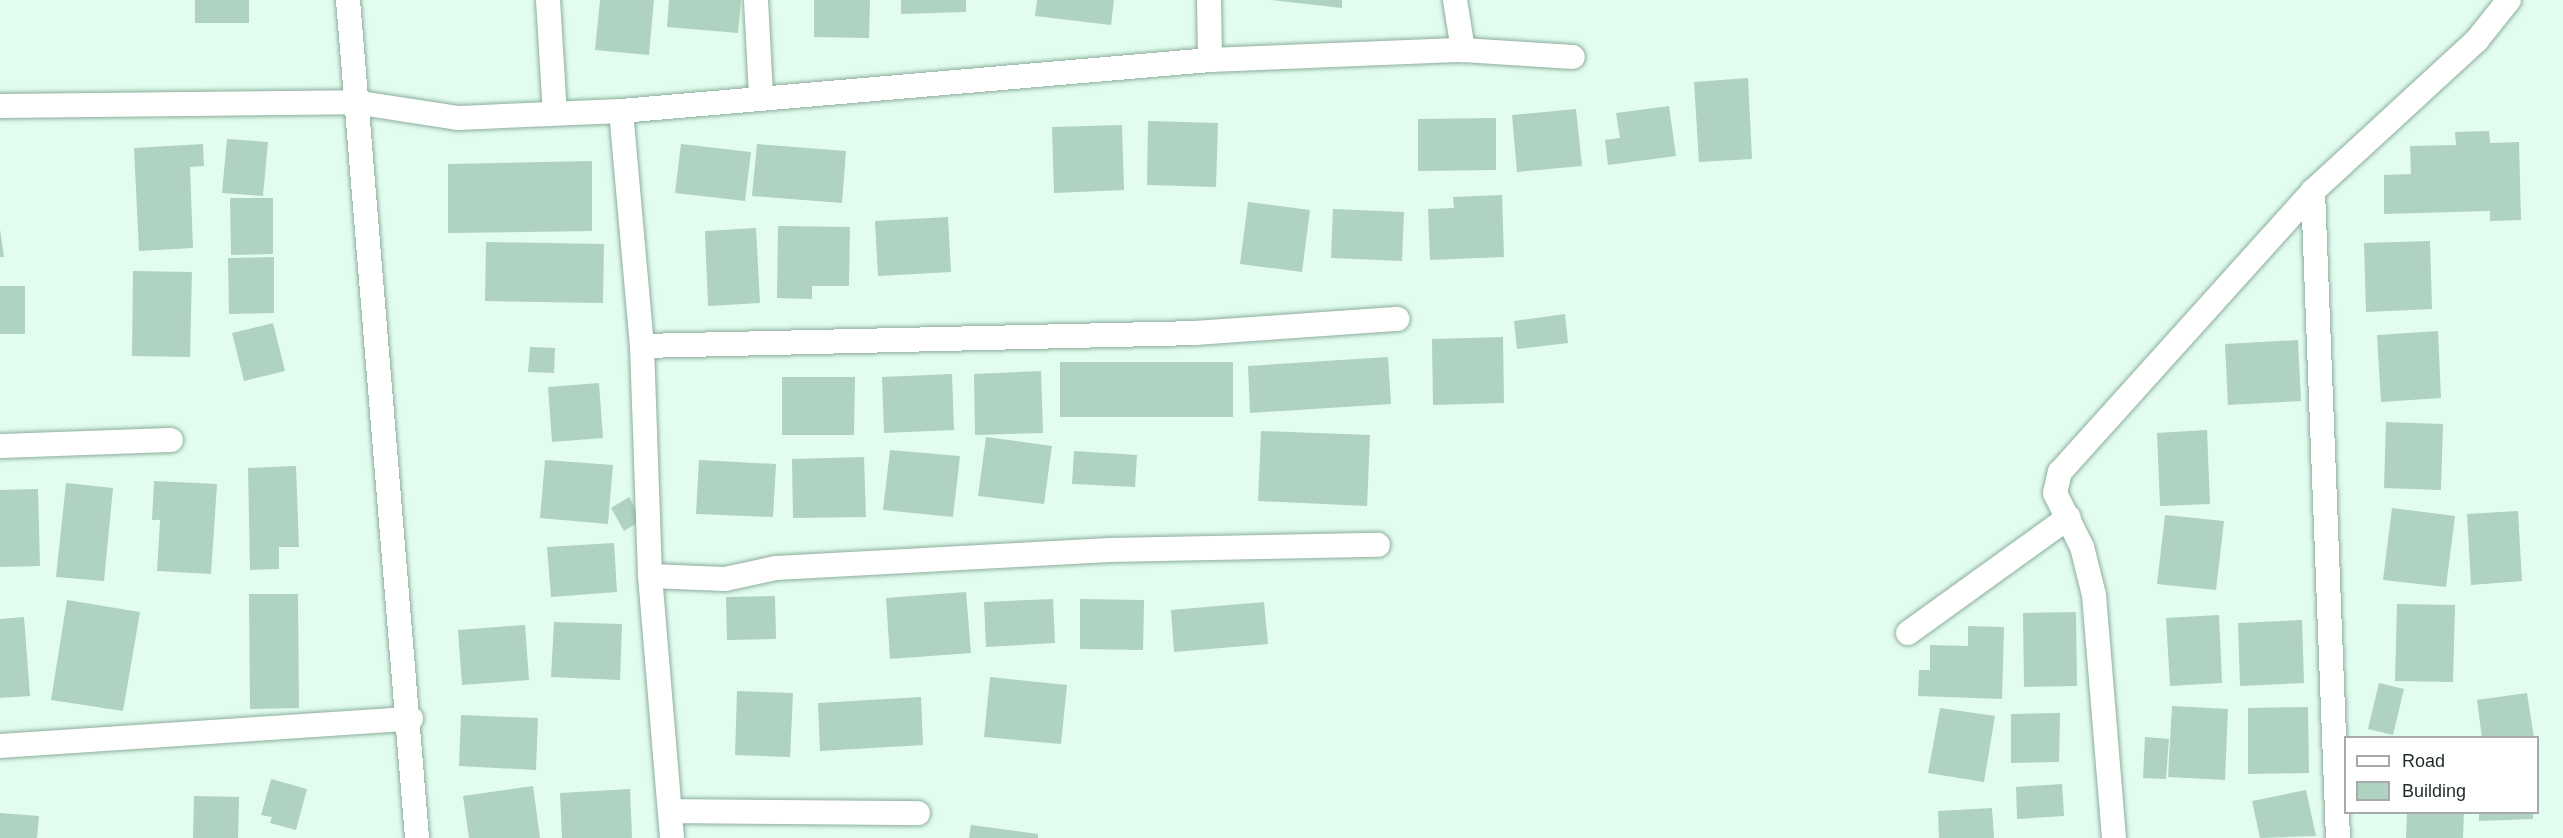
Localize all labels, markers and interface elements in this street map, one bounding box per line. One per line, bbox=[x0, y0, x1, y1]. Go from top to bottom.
legend bbox=[2344, 736, 2539, 814]
text: Road bbox=[2402, 751, 2445, 771]
text: Building bbox=[2402, 781, 2466, 801]

